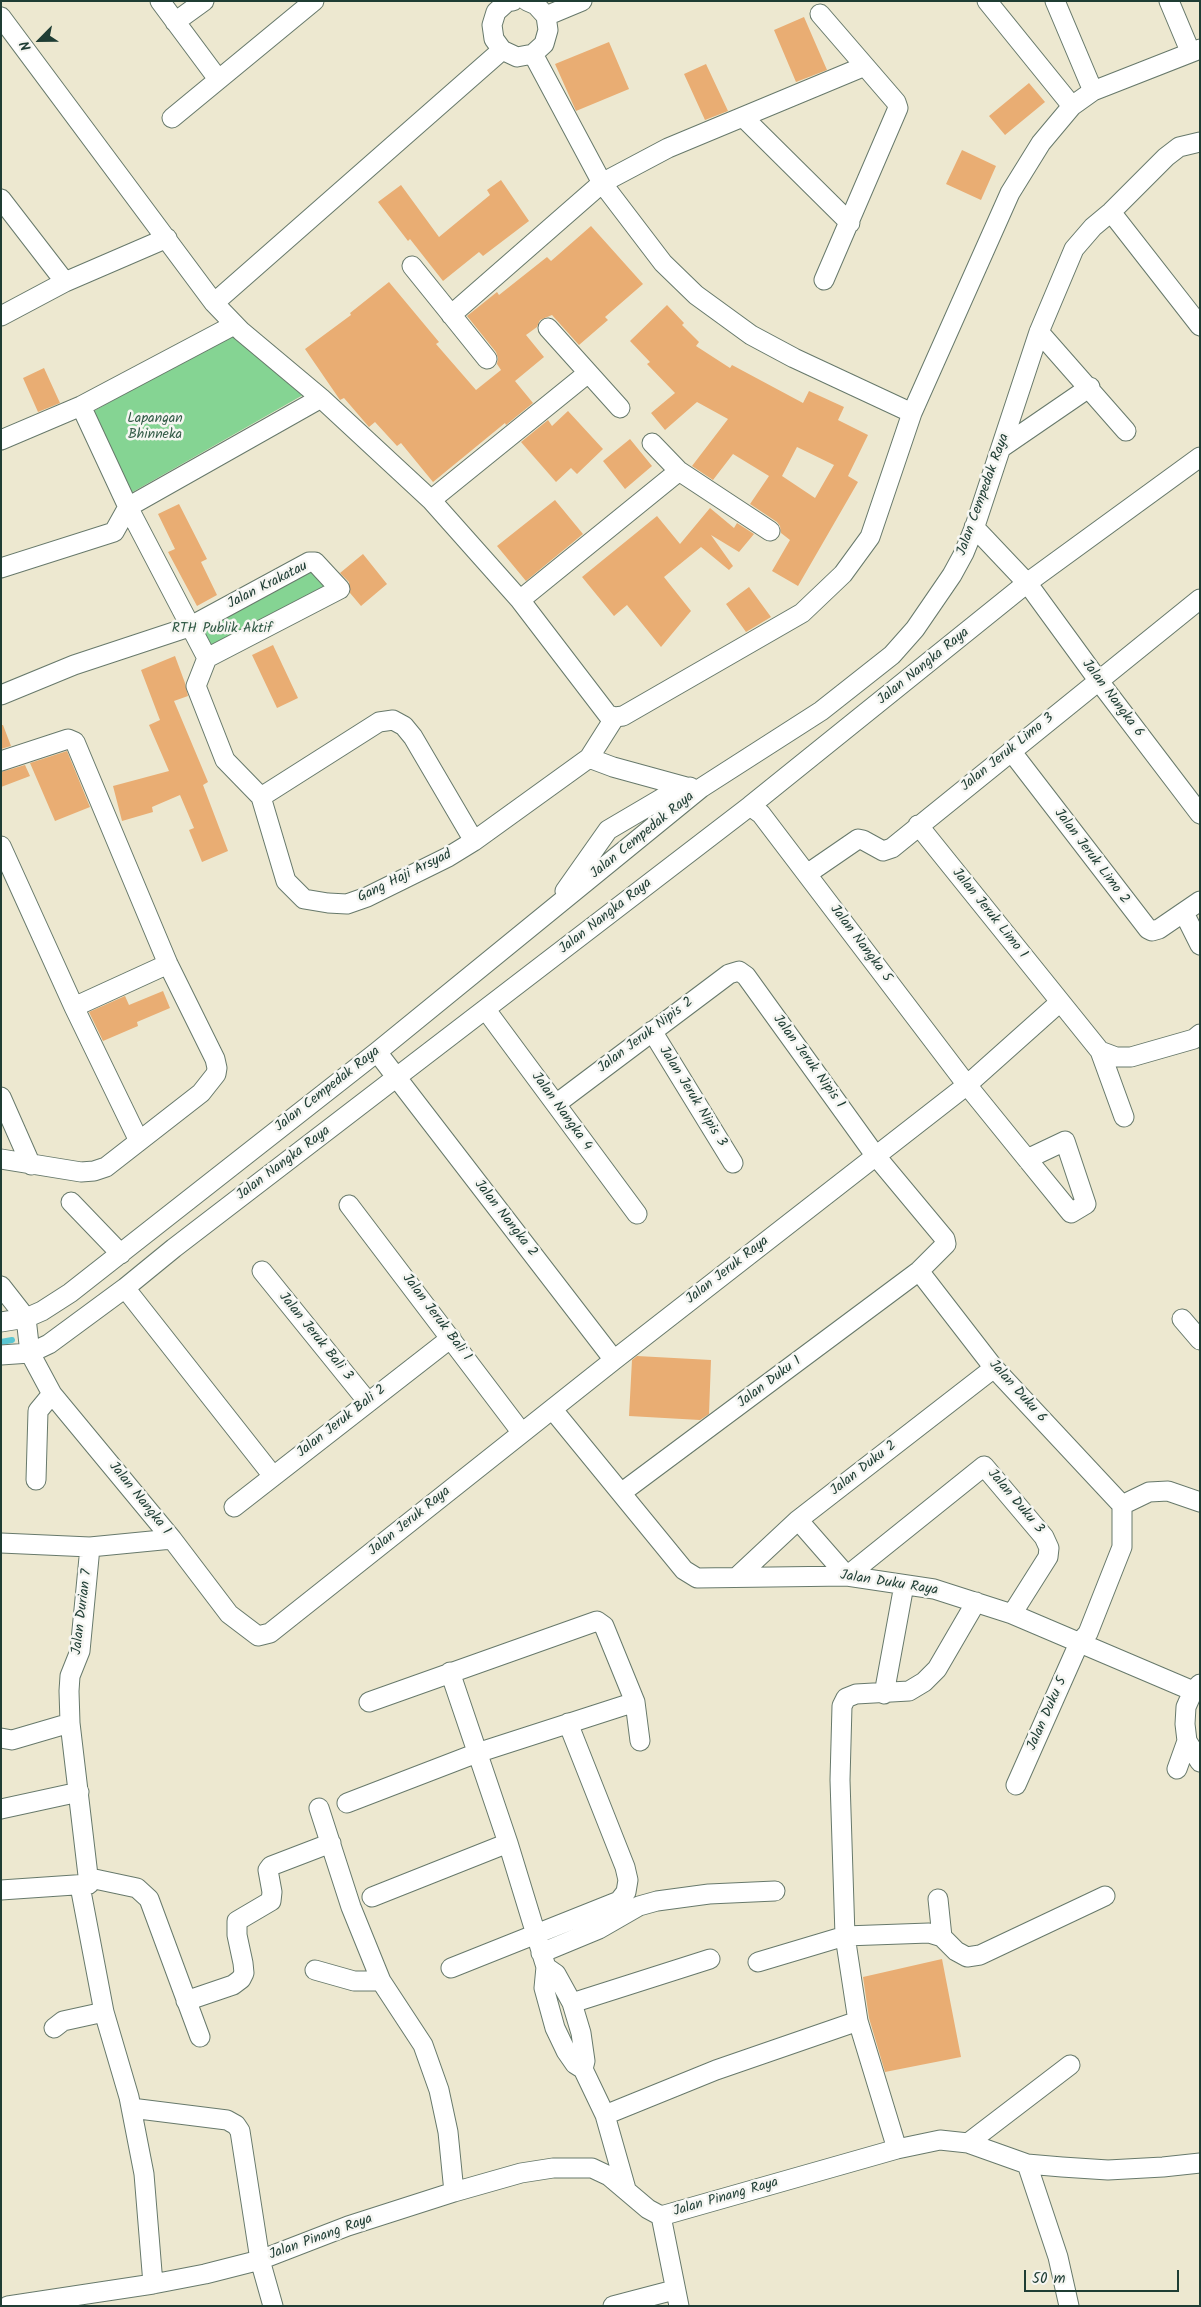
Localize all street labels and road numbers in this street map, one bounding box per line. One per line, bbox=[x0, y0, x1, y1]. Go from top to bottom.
street label: Jalan Cempedak Raya bbox=[954, 432, 1014, 558]
street label: Jalan Krakatau bbox=[225, 559, 311, 613]
street label: Jalan Nangka Raya bbox=[875, 625, 973, 709]
street label: Jalan Nangka 6 bbox=[1077, 657, 1147, 741]
street label: Jalan Jeruk Limo 3 bbox=[958, 710, 1058, 796]
street label: Jalan Cempedak Raya bbox=[588, 789, 698, 883]
street label: Jalan Jeruk Limo 2 bbox=[1050, 806, 1132, 908]
street label: Gang Haji Arsyad bbox=[355, 847, 455, 907]
street label: Jalan Jeruk Limo 1 bbox=[948, 866, 1030, 962]
street label: Jalan Nangka Raya bbox=[556, 876, 656, 958]
street label: Jalan Nangka 5 bbox=[825, 902, 895, 986]
street label: Jalan Jeruk Nipis 2 bbox=[595, 995, 697, 1077]
street label: Jalan Jeruk Nipis 1 bbox=[768, 1012, 848, 1112]
street label: Jalan Cempedak Raya bbox=[272, 1044, 384, 1136]
street label: Jalan Jeruk Nipis 3 bbox=[654, 1044, 730, 1150]
street label: Jalan Nangka 4 bbox=[527, 1070, 595, 1154]
street label: Jalan Nangka Raya bbox=[234, 1123, 334, 1205]
street label: Jalan Nangka 2 bbox=[470, 1177, 540, 1261]
street label: Jalan Jeruk Raya bbox=[683, 1233, 773, 1309]
street label: Jalan Jeruk Bali 1 bbox=[398, 1271, 474, 1365]
street label: Jalan Jeruk Bali 3 bbox=[274, 1290, 356, 1384]
street label: Jalan Duku 1 bbox=[735, 1354, 805, 1412]
street label: Jalan Duku 6 bbox=[984, 1357, 1050, 1427]
street label: Jalan Jeruk Bali 2 bbox=[294, 1382, 390, 1462]
street label: Jalan Duku 2 bbox=[828, 1438, 900, 1500]
street label: Jalan Nangka 1 bbox=[104, 1459, 174, 1539]
street label: Jalan Duku 3 bbox=[983, 1466, 1047, 1538]
street label: Jalan Jeruk Raya bbox=[366, 1484, 454, 1560]
street label: Jalan Durian 7 bbox=[69, 1568, 97, 1656]
street label: Jalan Duku Raya bbox=[839, 1568, 939, 1600]
street label: Jalan Duku 5 bbox=[1024, 1675, 1072, 1753]
street label: Jalan Pinang Raya bbox=[671, 2175, 781, 2221]
street label: Jalan Pinang Raya bbox=[267, 2212, 375, 2264]

